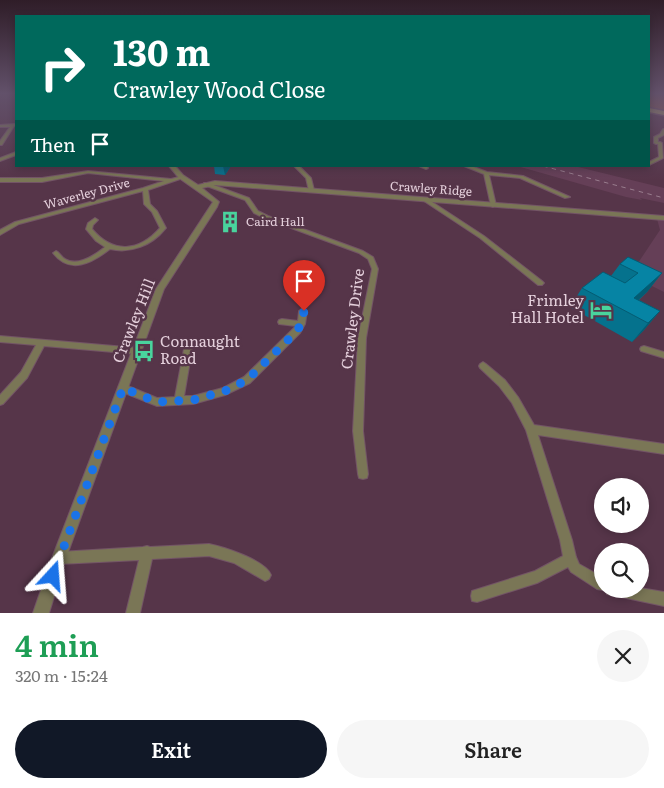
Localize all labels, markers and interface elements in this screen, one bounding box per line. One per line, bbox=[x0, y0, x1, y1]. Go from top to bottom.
text: 130 m bbox=[113, 25, 210, 77]
icon: right bbox=[30, 35, 95, 100]
text: Crawley Wood Close bbox=[113, 72, 326, 105]
text: Then bbox=[30, 130, 76, 158]
icon: arrive bbox=[86, 130, 114, 158]
street label: Waverley Drive bbox=[42, 173, 132, 213]
street label: Crawley Ridge bbox=[389, 176, 473, 200]
building icon: Caird Hall bbox=[217, 209, 243, 235]
place label: Caird Hall bbox=[246, 212, 305, 230]
pin bbox=[283, 260, 325, 311]
icon: arrive bbox=[290, 267, 318, 295]
street label: Crawley Drive bbox=[334, 267, 369, 370]
street label: Crawley Hill bbox=[105, 275, 160, 366]
place label: Frimley Hall Hotel bbox=[511, 288, 584, 328]
hotel icon: Frimley Hall Hotel bbox=[588, 297, 614, 323]
place label: Connaught Road bbox=[160, 329, 240, 369]
bus stop icon: Connaught Road bbox=[131, 338, 157, 364]
map controls bbox=[594, 478, 649, 598]
button: sound bbox=[594, 478, 649, 533]
button: search bbox=[594, 543, 649, 598]
position arrow bbox=[26, 549, 78, 601]
text: 4 min bbox=[15, 622, 99, 666]
button: close bbox=[597, 630, 649, 682]
text: 320 m · 15:24 bbox=[15, 663, 108, 687]
button: Exit bbox=[15, 720, 327, 778]
button: Share bbox=[337, 720, 649, 778]

